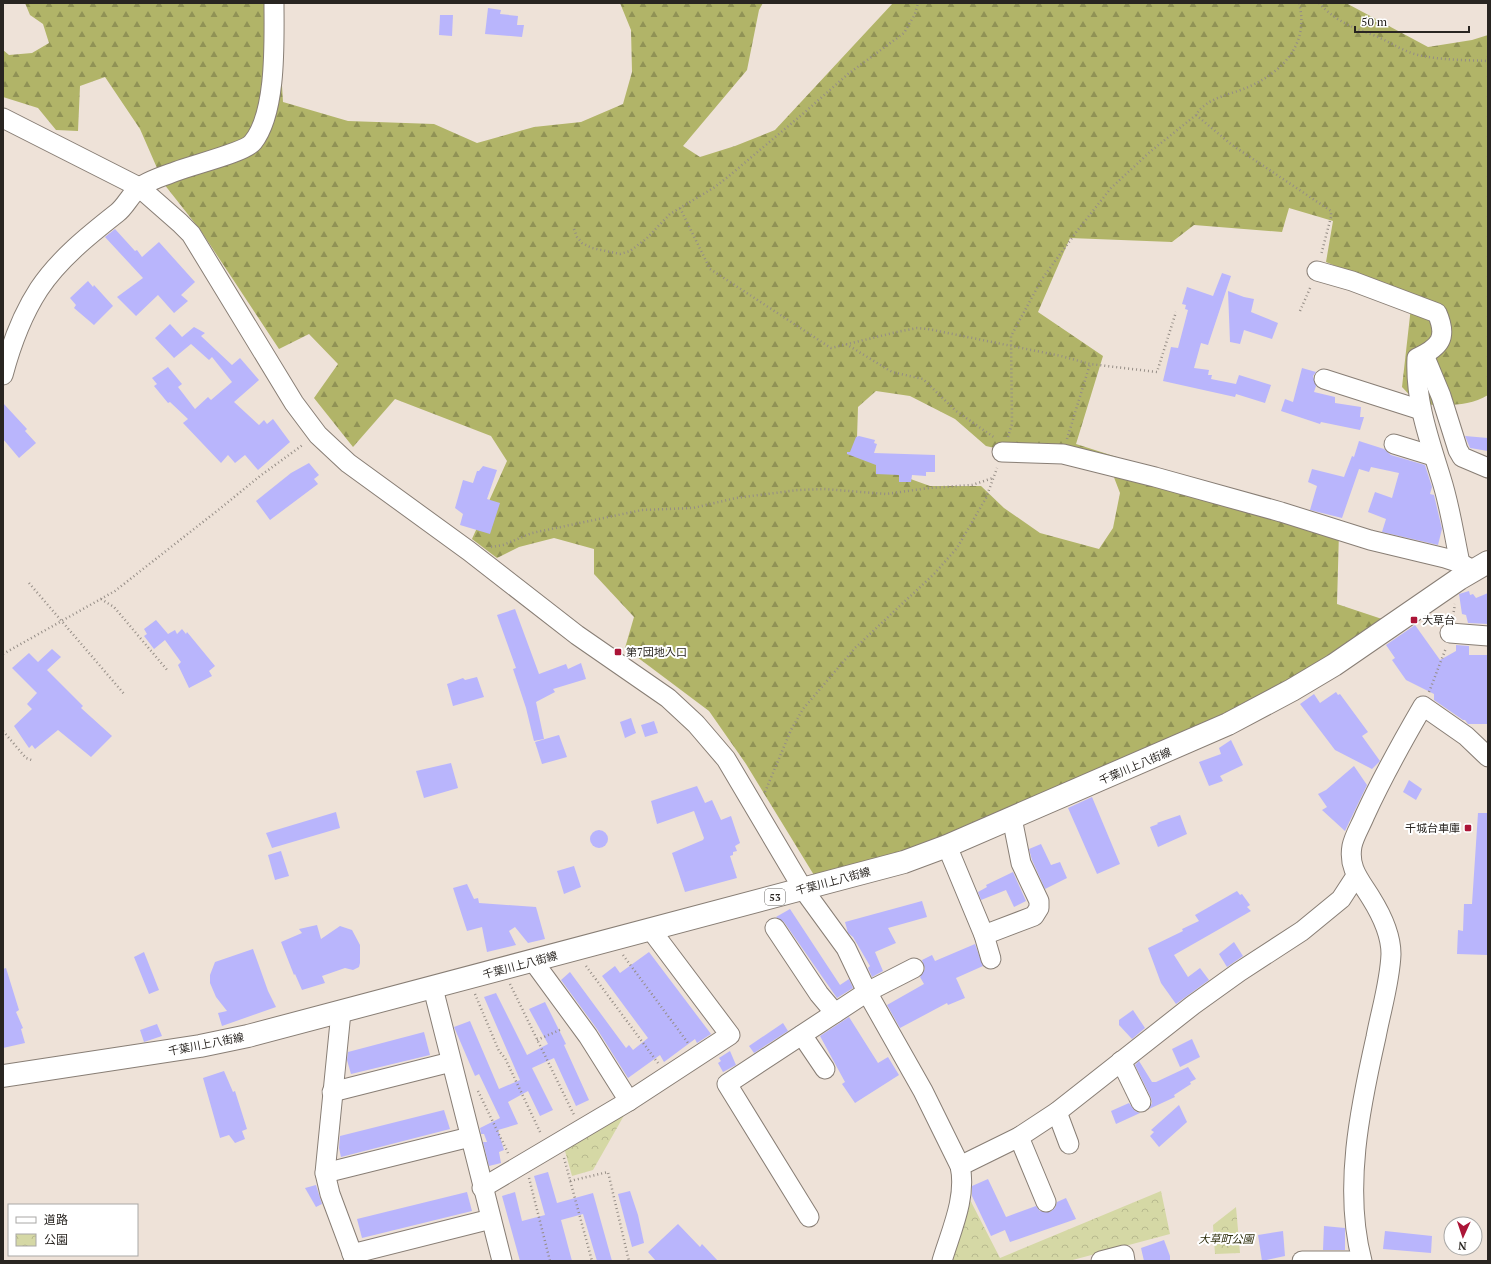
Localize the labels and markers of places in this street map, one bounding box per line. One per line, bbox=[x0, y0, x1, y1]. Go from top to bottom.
place label: 大草台 bbox=[1422, 613, 1455, 627]
marker: 大草台 bbox=[1409, 615, 1419, 625]
place label: 第7団地入口 bbox=[626, 645, 687, 659]
marker: 第7団地入口 bbox=[613, 647, 623, 657]
place label: 千城台車庫 bbox=[1405, 821, 1460, 835]
marker: 千城台車庫 bbox=[1463, 823, 1473, 833]

